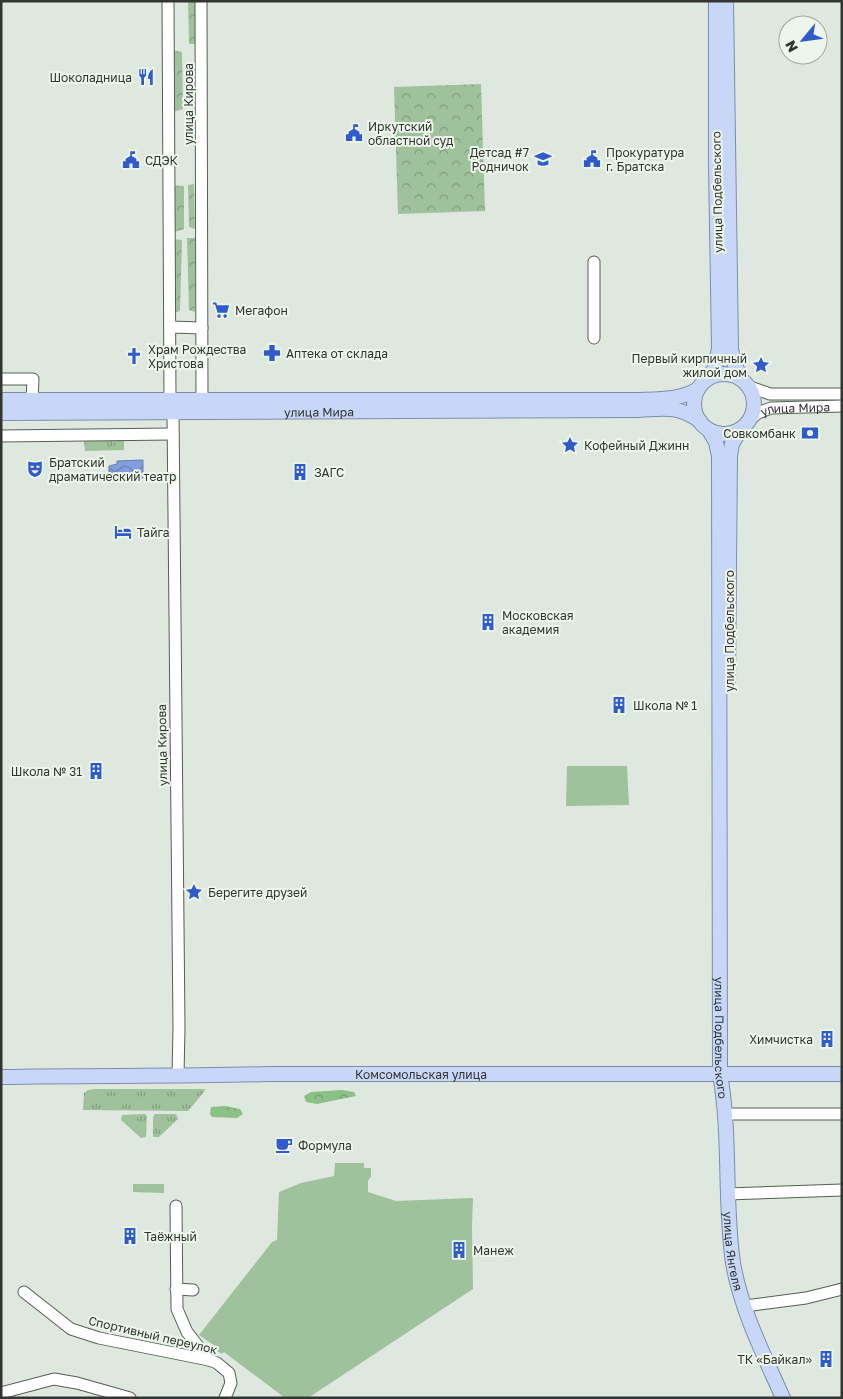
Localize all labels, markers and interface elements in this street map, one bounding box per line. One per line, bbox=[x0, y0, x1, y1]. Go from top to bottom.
north arrow bbox=[778, 15, 828, 65]
text: N bbox=[781, 38, 801, 55]
street label: улица Кирова bbox=[181, 63, 196, 145]
restaurant icon: Шоколадница bbox=[136, 67, 156, 87]
place label: Шоколадница bbox=[49, 70, 132, 85]
place label: Иркутский областной суд bbox=[368, 119, 453, 148]
public building icon: Иркутский областной суд bbox=[344, 123, 364, 143]
street label: улица Подбельского bbox=[708, 131, 726, 253]
place label: Детсад #7 Родничок bbox=[470, 145, 529, 174]
place label: Прокуратура г. Братска bbox=[606, 145, 684, 174]
school or university icon: Детсад #7 Родничок bbox=[533, 149, 553, 169]
public building icon: Прокуратура г. Братска bbox=[582, 149, 602, 169]
public building icon: СДЭК bbox=[121, 150, 141, 170]
place label: СДЭК bbox=[145, 153, 179, 168]
supermarket icon: Мегафон bbox=[211, 300, 231, 320]
place label: Мегафон bbox=[235, 303, 288, 318]
place label: Храм Рождества Христова bbox=[148, 342, 246, 371]
pharmacy icon: Аптека от склада bbox=[262, 343, 282, 363]
church icon: Храм Рождества Христова bbox=[124, 346, 144, 366]
place label: Аптека от склада bbox=[286, 346, 388, 361]
place label: Первый кирпичный жилой дом bbox=[632, 351, 747, 380]
place icon: Первый кирпичный жилой дом bbox=[751, 355, 771, 375]
street label: улица Мира bbox=[758, 399, 830, 419]
street label: улица Мира bbox=[284, 404, 354, 419]
bank icon: Совкомбанк bbox=[800, 423, 820, 443]
place label: Совкомбанк bbox=[723, 426, 796, 441]
place icon: Кофейный Джинн bbox=[560, 435, 580, 455]
place label: Кофейный Джинн bbox=[584, 438, 689, 453]
place label: Братский драматический театр bbox=[49, 455, 176, 484]
theatre icon: Братский драматический театр bbox=[25, 459, 45, 479]
building icon: ЗАГС bbox=[290, 462, 310, 482]
place label: ЗАГС bbox=[314, 465, 344, 480]
hotel icon: Тайга bbox=[113, 522, 133, 542]
place label: Тайга bbox=[137, 525, 170, 540]
street label: улица Подбельского bbox=[722, 570, 737, 692]
place label: Московская академия bbox=[502, 608, 574, 637]
building icon: Московская академия bbox=[478, 612, 498, 632]
building icon: Школа № 1 bbox=[609, 695, 629, 715]
place label: Школа № 1 bbox=[633, 698, 697, 713]
street label: улица Кирова bbox=[154, 704, 170, 786]
building icon: Школа № 31 bbox=[86, 761, 106, 781]
place label: Школа № 31 bbox=[11, 764, 82, 779]
place icon: Берегите друзей bbox=[184, 882, 204, 902]
place label: Берегите друзей bbox=[208, 885, 307, 900]
street label: улица Подбельского bbox=[712, 977, 731, 1099]
building icon: Химчистка bbox=[817, 1029, 837, 1049]
place label: Химчистка bbox=[749, 1032, 813, 1047]
street label: Комсомольская улица bbox=[355, 1067, 487, 1082]
cafe icon: Формула bbox=[274, 1135, 294, 1155]
place label: Формула bbox=[298, 1138, 352, 1153]
street label: улица Янгеля bbox=[721, 1211, 747, 1292]
building icon: Таёжный bbox=[120, 1226, 140, 1246]
place label: Таёжный bbox=[144, 1229, 197, 1244]
building icon: Манеж bbox=[449, 1240, 469, 1260]
place label: Манеж bbox=[473, 1243, 514, 1258]
street label: Спортивный переулок bbox=[87, 1313, 219, 1357]
building icon: ТК «Байкал» bbox=[816, 1349, 836, 1369]
place label: ТК «Байкал» bbox=[737, 1352, 812, 1367]

